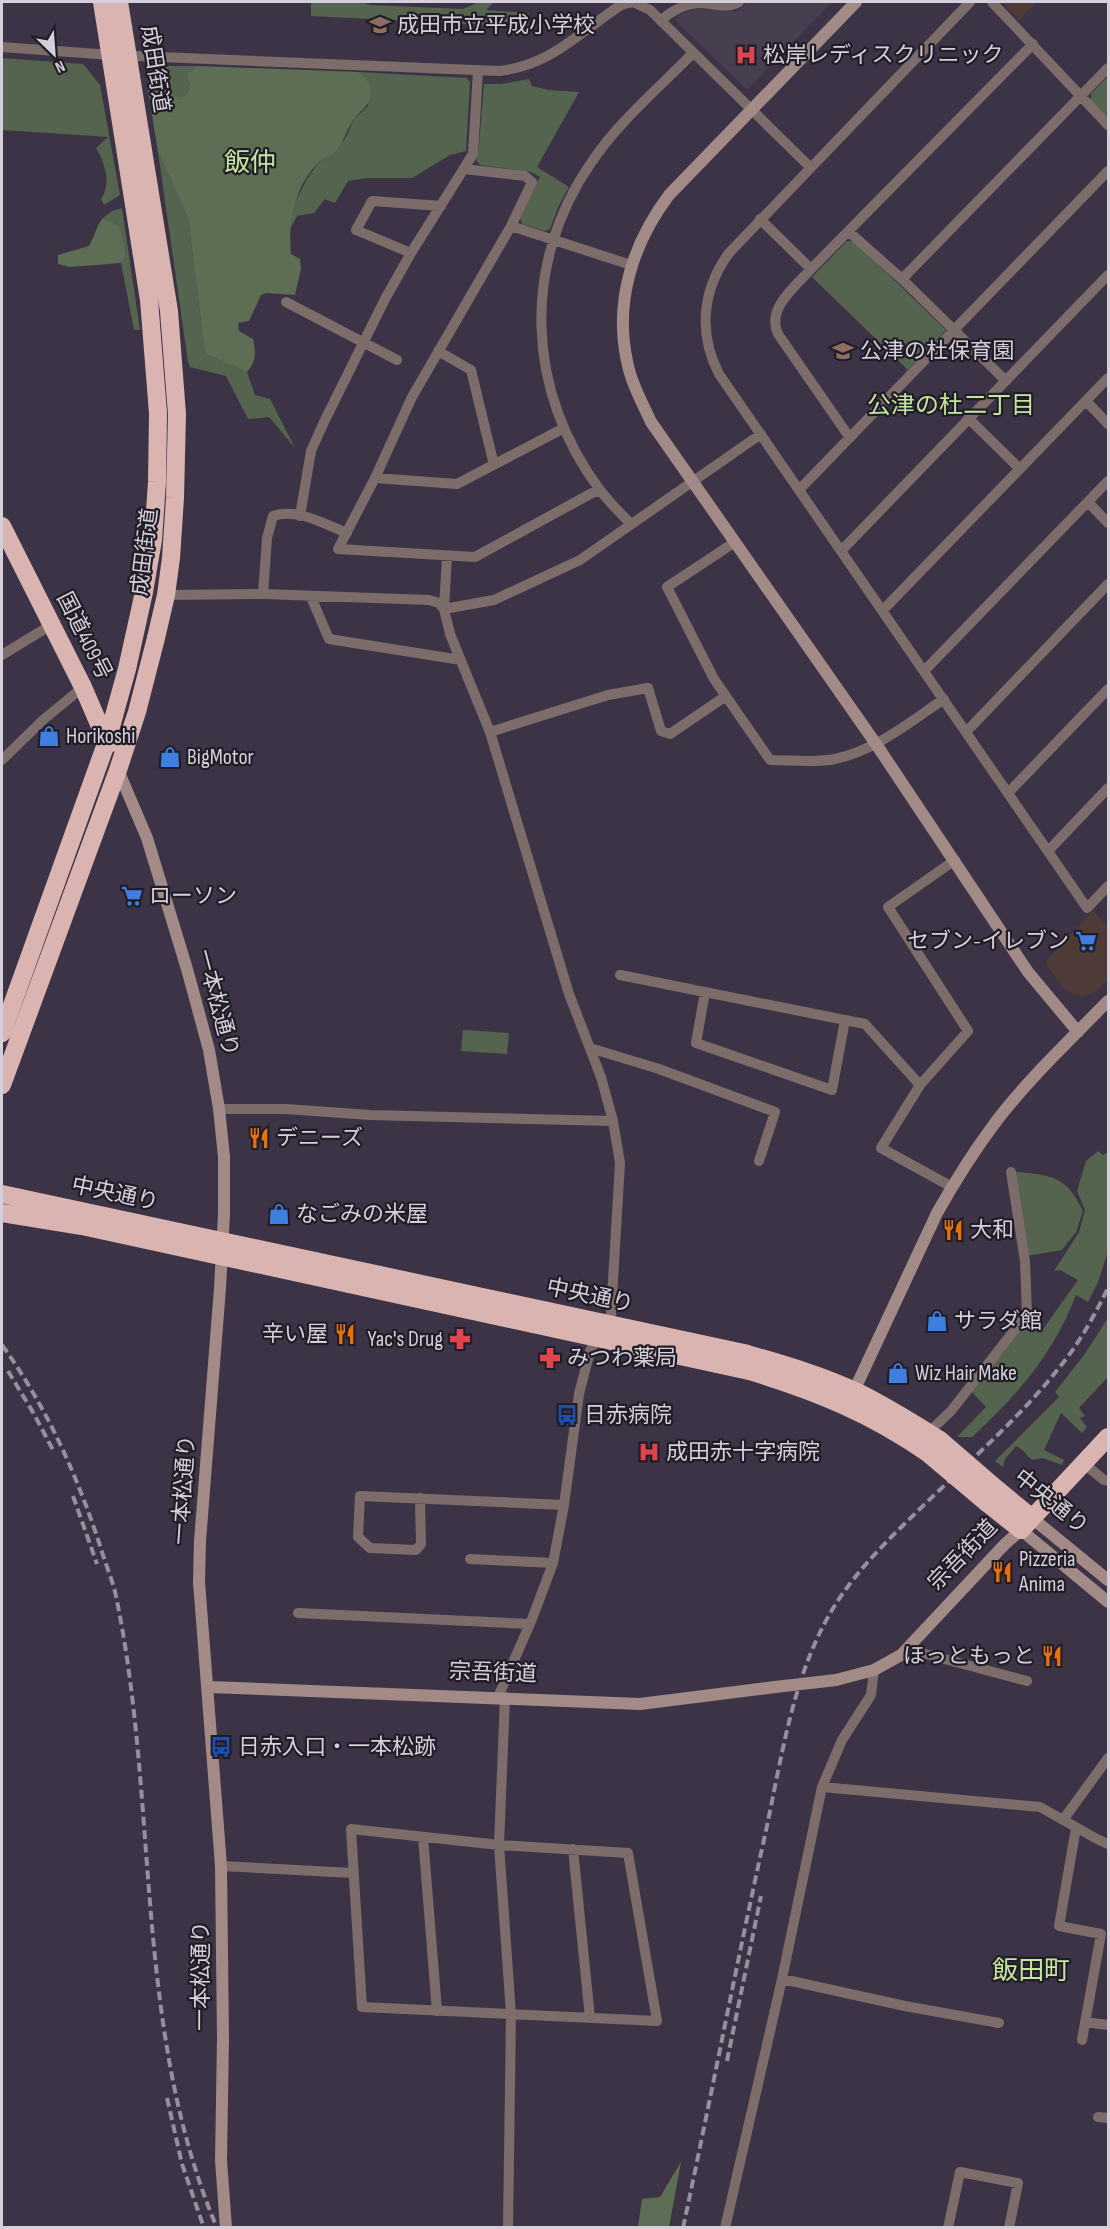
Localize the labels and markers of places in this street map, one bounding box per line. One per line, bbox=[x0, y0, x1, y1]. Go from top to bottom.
place label: 成田市立平成小学校 bbox=[397, 12, 595, 39]
school or university icon: 成田市立平成小学校 bbox=[368, 13, 392, 37]
place label: 松岸レディスクリニック bbox=[763, 42, 1003, 69]
hospital icon: 松岸レディスクリニック bbox=[734, 43, 758, 67]
place label: 公津の杜保育園 bbox=[860, 338, 1014, 365]
school or university icon: 公津の杜保育園 bbox=[831, 339, 855, 363]
place label: Horikoshi bbox=[66, 723, 135, 750]
shop icon: Horikoshi bbox=[37, 724, 61, 748]
place label: BigMotor bbox=[187, 744, 254, 771]
shop icon: BigMotor bbox=[158, 745, 182, 769]
place label: ローソン bbox=[149, 883, 237, 910]
supermarket icon: ローソン bbox=[120, 884, 144, 908]
place label: セブン-イレブン bbox=[907, 928, 1069, 955]
supermarket icon: セブン-イレブン bbox=[1074, 929, 1098, 953]
place label: デニーズ bbox=[276, 1125, 363, 1152]
restaurant icon: デニーズ bbox=[247, 1126, 271, 1150]
place label: なごみの米屋 bbox=[296, 1201, 428, 1228]
shop icon: なごみの米屋 bbox=[267, 1202, 291, 1226]
place label: 大和 bbox=[970, 1217, 1014, 1244]
restaurant icon: 大和 bbox=[941, 1218, 965, 1242]
place label: サラダ館 bbox=[954, 1308, 1042, 1335]
shop icon: サラダ館 bbox=[925, 1309, 949, 1333]
place label: 辛い屋 bbox=[262, 1321, 328, 1348]
restaurant icon: 辛い屋 bbox=[333, 1322, 357, 1346]
place label: Yac's Drug bbox=[368, 1326, 443, 1353]
pharmacy icon: Yac's Drug bbox=[448, 1327, 472, 1351]
place label: みつわ薬局 bbox=[567, 1345, 677, 1372]
pharmacy icon: みつわ薬局 bbox=[538, 1346, 562, 1370]
place label: Wiz Hair Make bbox=[915, 1360, 1017, 1387]
shop icon: Wiz Hair Make bbox=[886, 1361, 910, 1385]
place label: 日赤病院 bbox=[584, 1402, 672, 1429]
bus stop icon: 日赤病院 bbox=[555, 1403, 579, 1427]
place label: 成田赤十字病院 bbox=[666, 1439, 820, 1466]
hospital icon: 成田赤十字病院 bbox=[637, 1440, 661, 1464]
place label: Pizzeria Anima bbox=[1018, 1546, 1076, 1598]
restaurant icon: Pizzeria Anima bbox=[990, 1560, 1014, 1584]
place label: ほっともっと bbox=[903, 1643, 1035, 1670]
restaurant icon: ほっともっと bbox=[1040, 1644, 1064, 1668]
place label: 日赤入口・一本松跡 bbox=[238, 1734, 436, 1761]
bus stop icon: 日赤入口・一本松跡 bbox=[209, 1735, 233, 1759]

